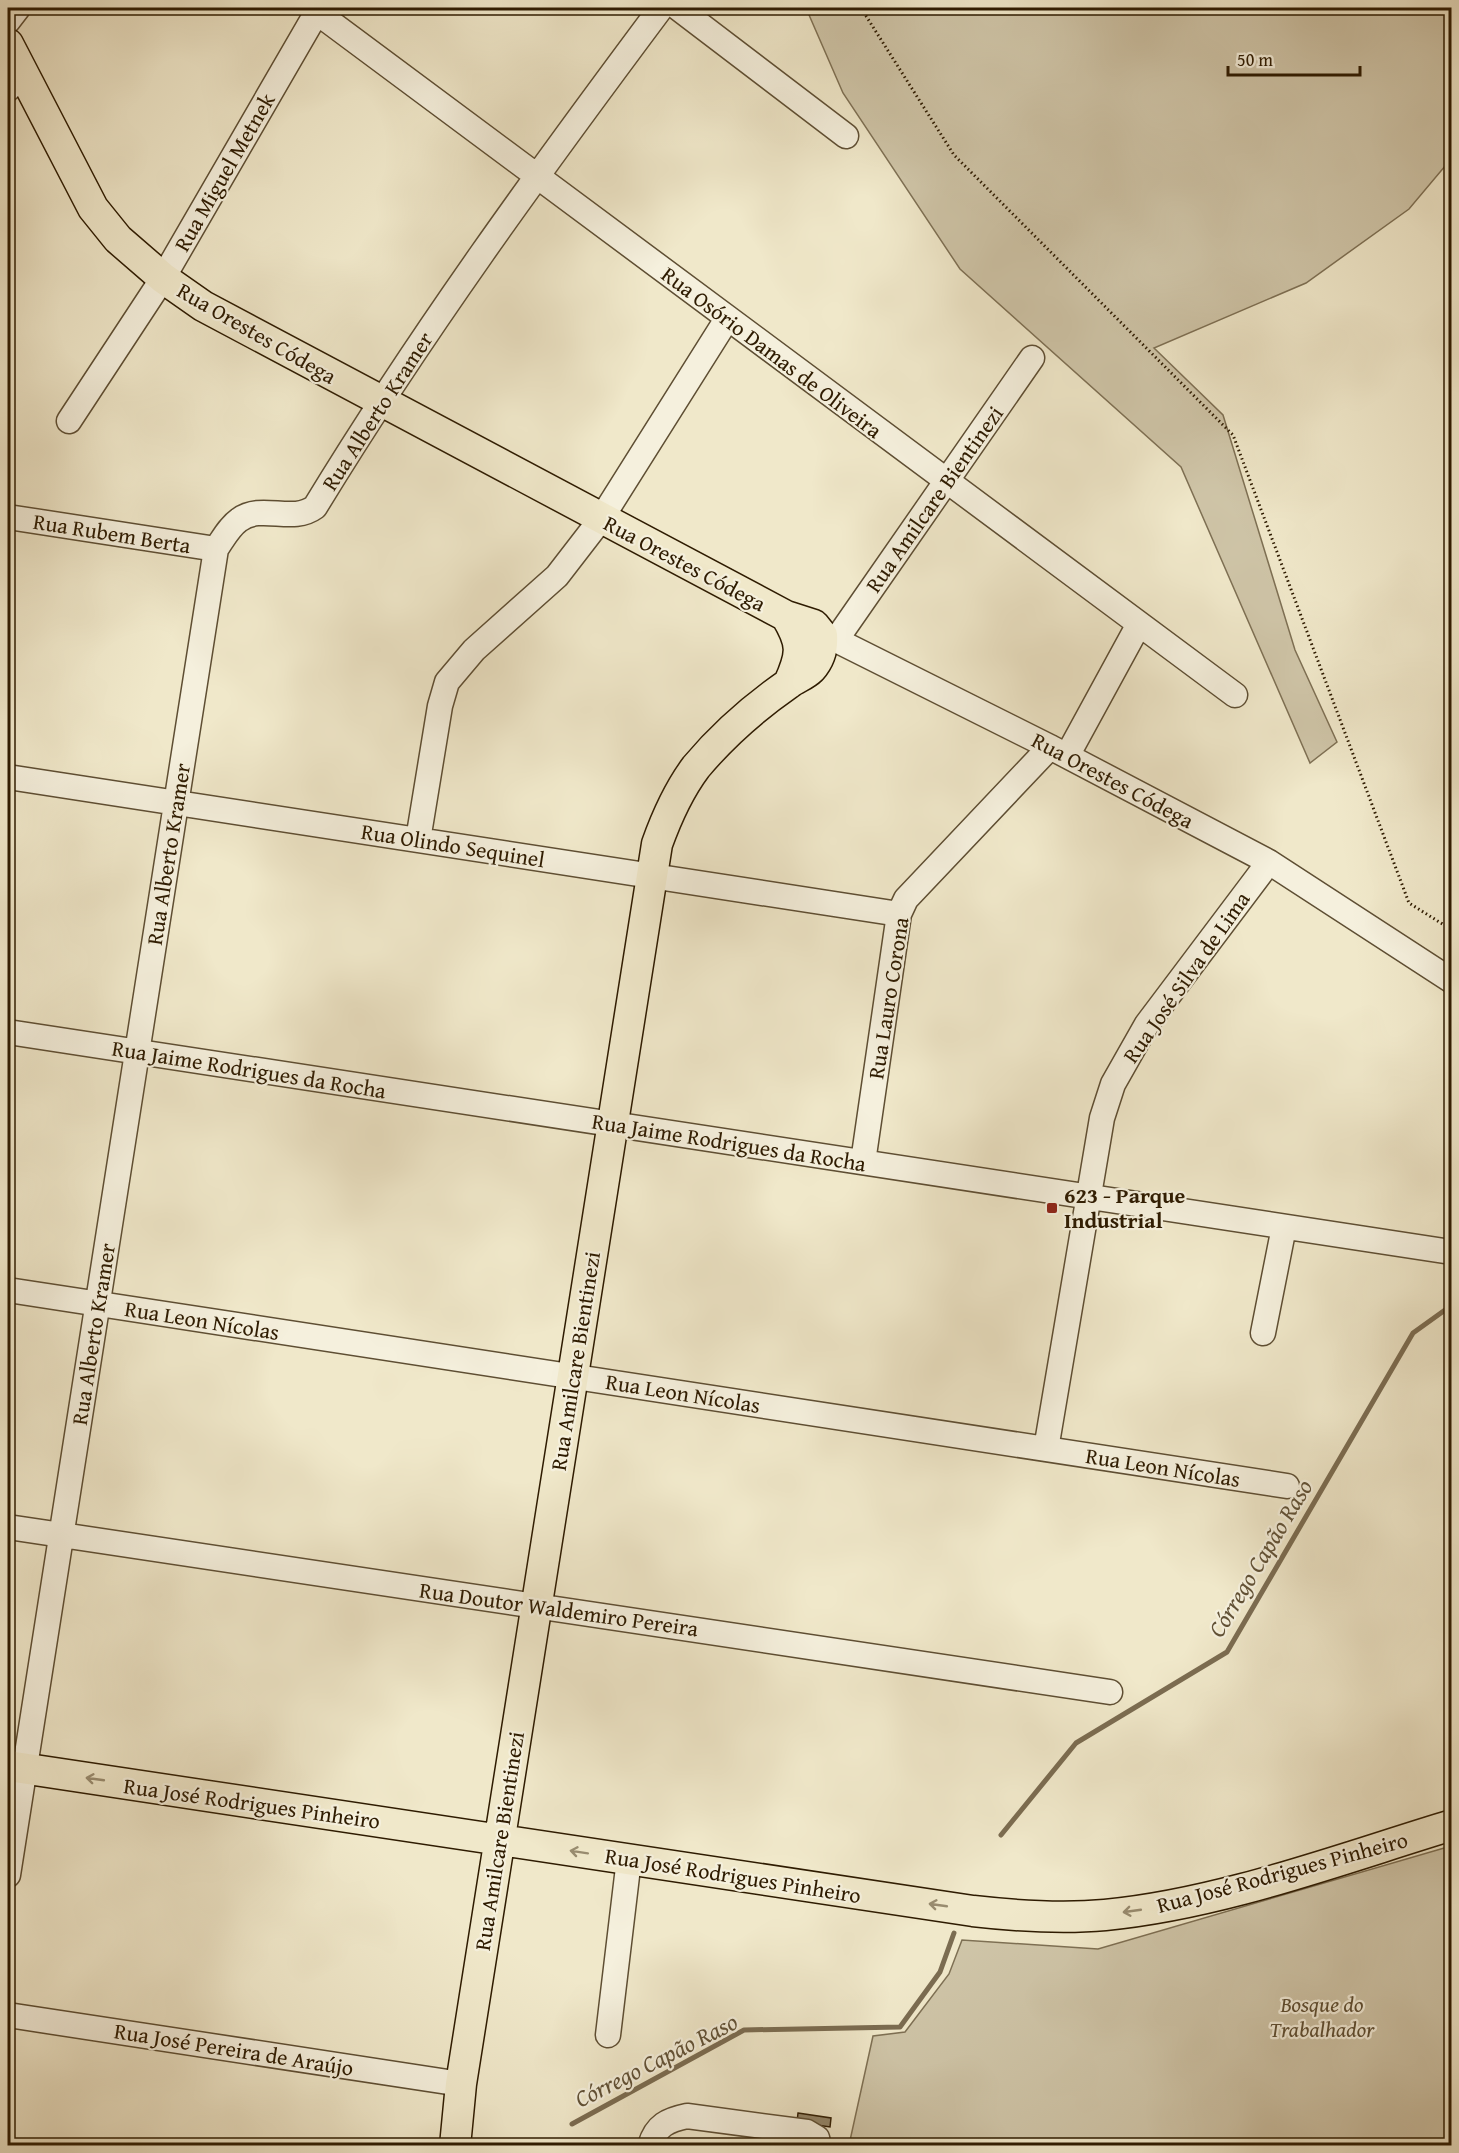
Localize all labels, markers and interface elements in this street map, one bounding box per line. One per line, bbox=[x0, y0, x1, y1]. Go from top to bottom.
scale bar bbox=[1228, 39, 1360, 77]
text: 50 m bbox=[1237, 46, 1273, 73]
street label: Rua Miguel Metnek bbox=[166, 86, 283, 257]
street label: Rua Osório Damas de Oliveira bbox=[655, 258, 890, 446]
street label: Rua Orestes Códega bbox=[171, 274, 343, 392]
street label: Rua Alberto Kramer bbox=[314, 325, 440, 497]
street label: Rua Amilcare Bientinezi bbox=[857, 399, 1011, 599]
street label: Rua Rubem Berta bbox=[31, 505, 194, 561]
street label: Rua Orestes Códega bbox=[598, 507, 772, 619]
street label: Rua Orestes Códega bbox=[1026, 724, 1200, 836]
street label: Rua Alberto Kramer bbox=[138, 761, 198, 947]
street label: Rua Olindo Sequinel bbox=[359, 815, 547, 875]
street label: Rua José Silva de Lima bbox=[1115, 884, 1258, 1069]
street label: Rua Lauro Corona bbox=[859, 914, 917, 1081]
street label: Rua Jaime Rodrigues da Rocha bbox=[110, 1032, 389, 1107]
street label: Rua Jaime Rodrigues da Rocha bbox=[590, 1105, 869, 1180]
place label: 623 - Parque Industrial bbox=[1064, 1179, 1186, 1236]
marker: 623 - Parque Industrial bbox=[1045, 1201, 1059, 1215]
street label: Rua Alberto Kramer bbox=[63, 1241, 123, 1427]
street label: Rua Amilcare Bientinezi bbox=[542, 1249, 608, 1473]
street label: Rua Leon Nícolas bbox=[122, 1292, 282, 1348]
street label: Rua Leon Nícolas bbox=[603, 1365, 763, 1421]
street label: Rua Leon Nícolas bbox=[1083, 1439, 1243, 1495]
water label: Córrego Capão Raso bbox=[1199, 1472, 1321, 1644]
street label: Rua Doutor Waldemiro Pereira bbox=[418, 1574, 701, 1645]
street label: Rua Amilcare Bientinezi bbox=[466, 1729, 532, 1953]
street label: Rua José Rodrigues Pinheiro bbox=[122, 1769, 382, 1837]
one-way arrow bbox=[86, 1774, 106, 1785]
street label: Rua José Rodrigues Pinheiro bbox=[1153, 1823, 1411, 1921]
street label: Rua José Rodrigues Pinheiro bbox=[603, 1839, 863, 1911]
one-way arrow bbox=[569, 1846, 589, 1857]
one-way arrow bbox=[928, 1900, 948, 1911]
one-way arrow bbox=[1122, 1906, 1142, 1917]
park label: Bosque do Trabalhador bbox=[1270, 1988, 1375, 2045]
water label: Córrego Capão Raso bbox=[569, 2004, 743, 2116]
street label: Rua José Pereira de Araújo bbox=[112, 2014, 356, 2084]

